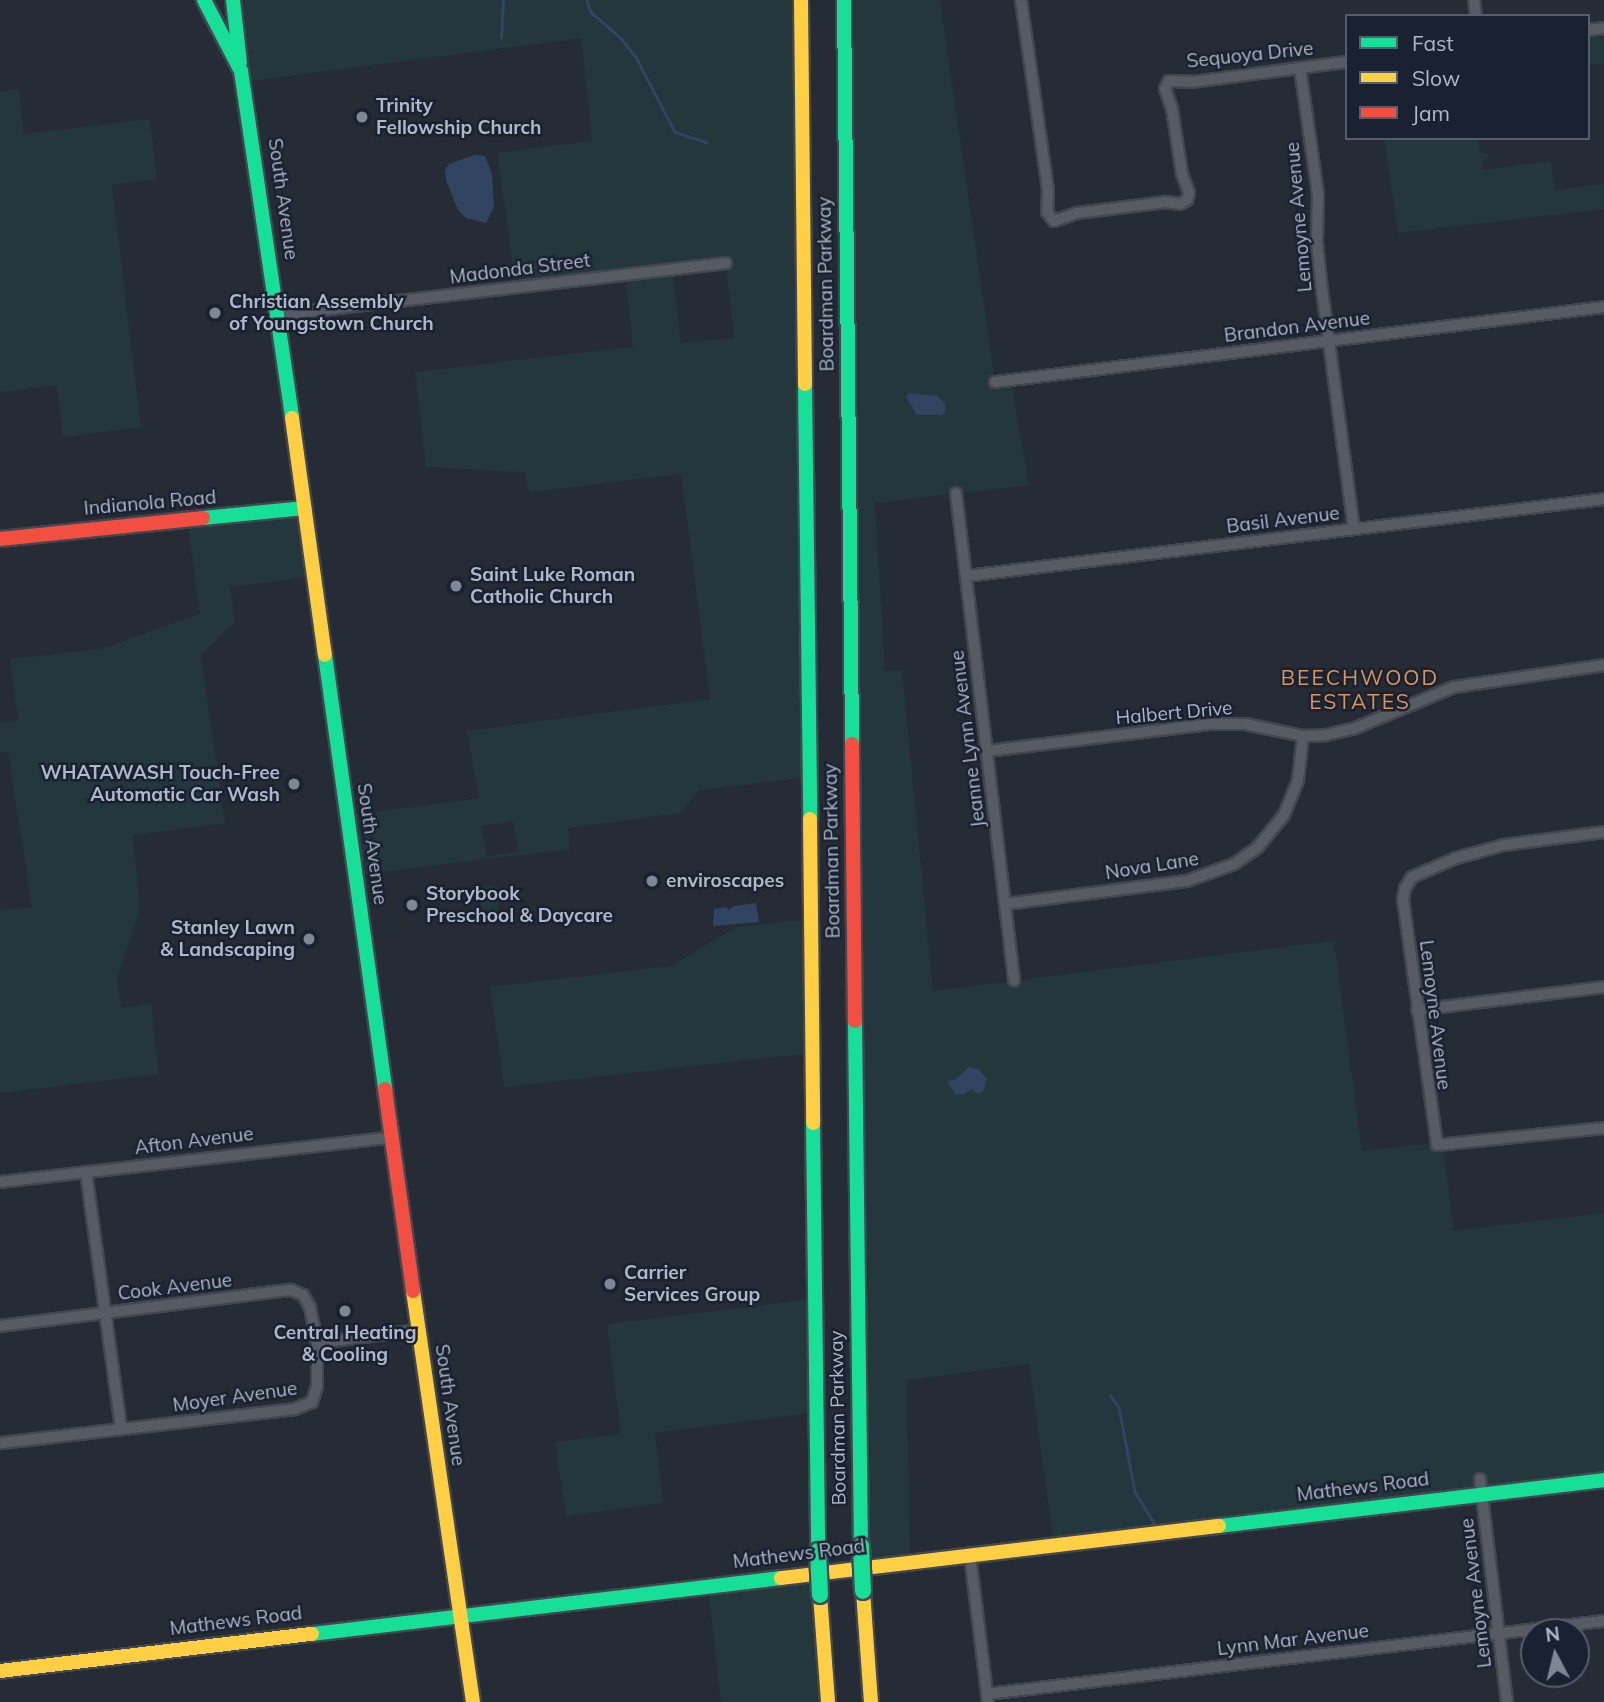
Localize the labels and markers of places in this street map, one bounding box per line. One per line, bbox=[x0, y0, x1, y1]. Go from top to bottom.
place label: Trinity Fellowship Church bbox=[376, 95, 542, 139]
marker: Trinity Fellowship Church bbox=[354, 109, 370, 125]
place label: Christian Assembly of Youngstown Church bbox=[229, 291, 434, 335]
marker: Christian Assembly of Youngstown Church bbox=[207, 305, 223, 321]
place label: Saint Luke Roman Catholic Church bbox=[470, 564, 635, 608]
marker: Saint Luke Roman Catholic Church bbox=[448, 578, 464, 594]
place label: WHATAWASH Touch-Free Automatic Car Wash bbox=[40, 762, 280, 806]
marker: WHATAWASH Touch-Free Automatic Car Wash bbox=[286, 776, 302, 792]
place label: enviroscapes bbox=[666, 870, 784, 892]
marker: enviroscapes bbox=[644, 873, 660, 889]
place label: Storybook Preschool & Daycare bbox=[426, 883, 613, 927]
marker: Storybook Preschool & Daycare bbox=[404, 897, 420, 913]
place label: Stanley Lawn & Landscaping bbox=[160, 917, 295, 961]
marker: Stanley Lawn & Landscaping bbox=[301, 931, 317, 947]
place label: Carrier Services Group bbox=[624, 1262, 760, 1306]
marker: Carrier Services Group bbox=[602, 1276, 618, 1292]
marker: Central Heating & Cooling bbox=[337, 1303, 353, 1319]
place label: Central Heating & Cooling bbox=[273, 1322, 417, 1366]

